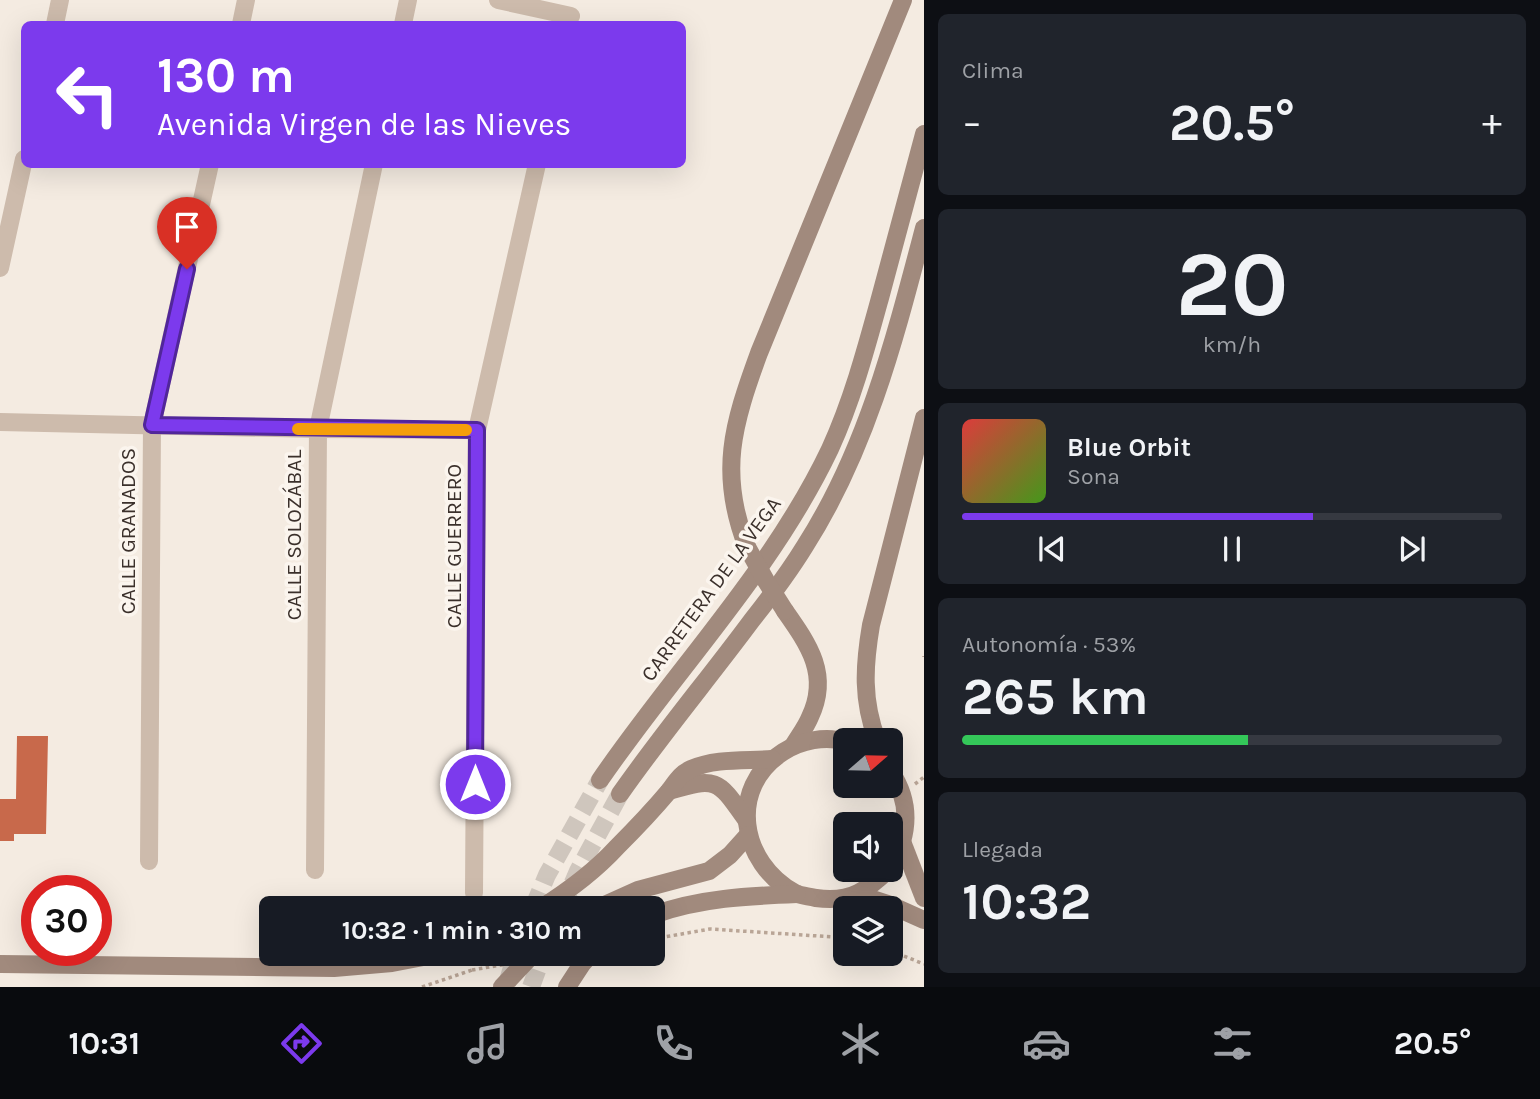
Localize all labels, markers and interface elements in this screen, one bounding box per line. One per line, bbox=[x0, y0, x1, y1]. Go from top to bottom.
text: 130 m bbox=[157, 47, 295, 104]
icon: left bbox=[42, 49, 133, 140]
text: Clima bbox=[962, 57, 1024, 84]
text: 20.5° bbox=[1169, 92, 1295, 153]
text: − bbox=[962, 100, 982, 145]
text: + bbox=[1482, 100, 1502, 145]
text: Avenida Virgen de las Nieves bbox=[157, 106, 571, 143]
pin bbox=[157, 197, 217, 269]
icon: arrive bbox=[168, 208, 206, 246]
text: 20 bbox=[1176, 232, 1288, 338]
text: km/h bbox=[1203, 331, 1261, 358]
text: Blue Orbit bbox=[1067, 432, 1191, 463]
street label: CALLE GRANADOS bbox=[116, 448, 140, 614]
street label: CALLE SOLOZÁBAL bbox=[282, 450, 306, 620]
text: Sona bbox=[1067, 463, 1120, 490]
street label: CALLE GUERRERO bbox=[442, 464, 466, 628]
street label: CARRETERA DE LA VEGA bbox=[636, 492, 786, 686]
icon: previous bbox=[1033, 530, 1071, 568]
icon: pause bbox=[1213, 530, 1251, 568]
icon: next bbox=[1393, 530, 1431, 568]
text: Autonomía · 53% bbox=[962, 631, 1136, 658]
text: 265 km bbox=[962, 666, 1149, 727]
north arrow bbox=[833, 728, 903, 798]
map controls bbox=[833, 728, 903, 966]
position arrow bbox=[438, 747, 512, 821]
button: sound bbox=[833, 812, 903, 882]
text: Llegada bbox=[962, 836, 1043, 863]
text: 10:32 bbox=[962, 871, 1091, 932]
speed limit sign: 30 bbox=[21, 875, 112, 966]
button: layers bbox=[833, 896, 903, 966]
text: 10:32 · 1 min · 310 m bbox=[342, 915, 582, 946]
icon: directions bbox=[277, 1019, 326, 1068]
icon: music bbox=[463, 1019, 512, 1068]
icon: phone bbox=[649, 1019, 698, 1068]
icon: climate bbox=[836, 1019, 885, 1068]
icon: car bbox=[1022, 1019, 1071, 1068]
icon: filters bbox=[1208, 1019, 1257, 1068]
text: 10:31 bbox=[69, 1025, 140, 1062]
text: 20.5° bbox=[1394, 1025, 1471, 1062]

